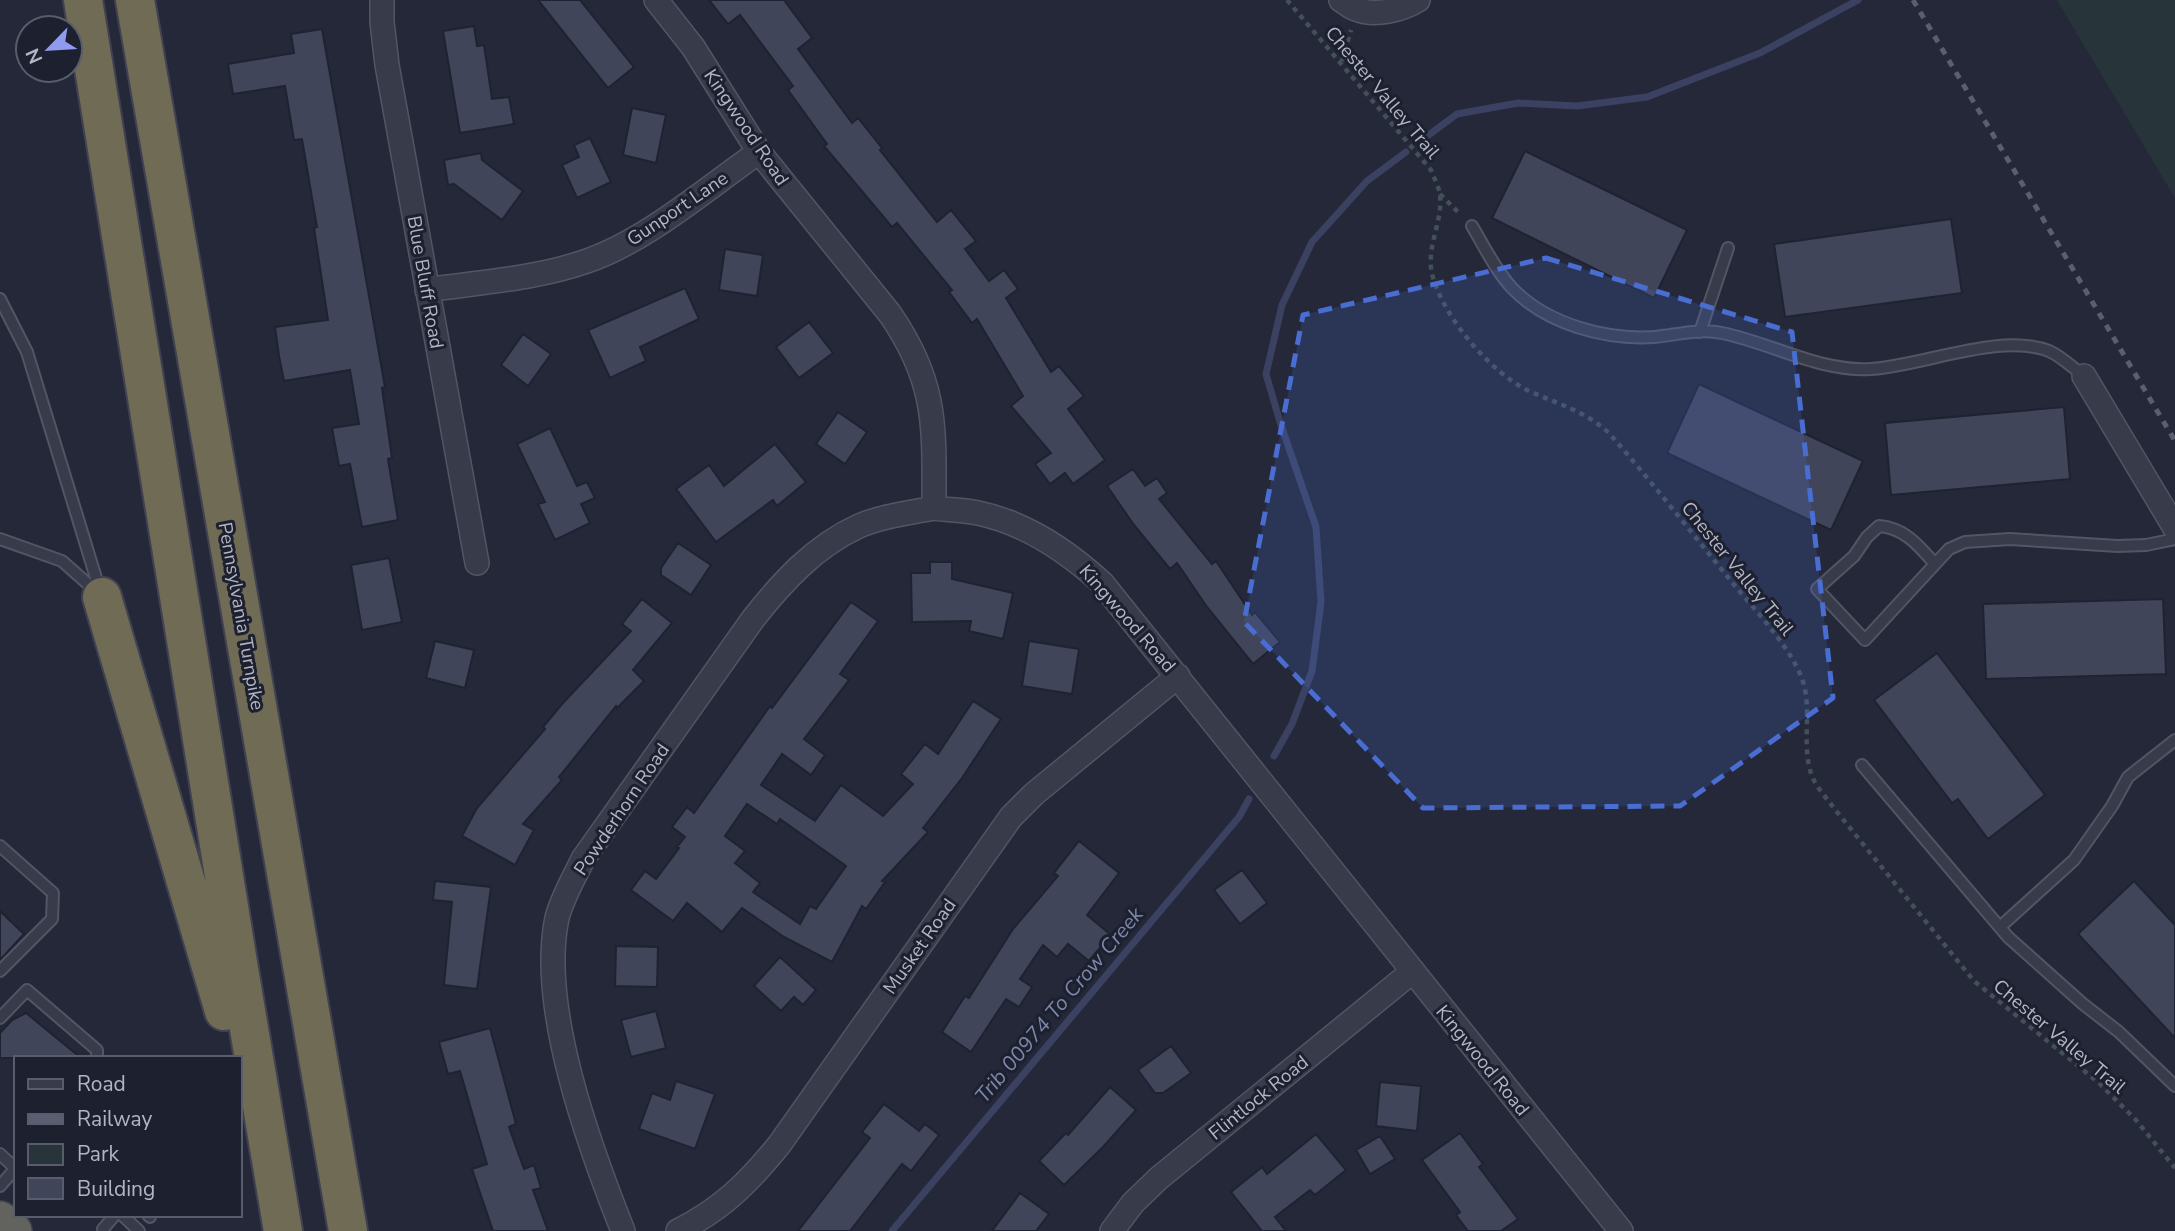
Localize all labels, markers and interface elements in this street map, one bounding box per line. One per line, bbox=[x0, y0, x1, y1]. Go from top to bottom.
north arrow bbox=[14, 14, 84, 84]
street label: Chester Valley Trail bbox=[1319, 21, 1446, 165]
text: N bbox=[20, 44, 49, 68]
street label: Kingwood Road bbox=[698, 64, 795, 191]
street label: Gunport Lane bbox=[622, 165, 733, 252]
street label: Blue Bluff Road bbox=[401, 214, 450, 351]
street label: Chester Valley Trail bbox=[1675, 496, 1800, 642]
street label: Pennsylvania Turnpike bbox=[212, 520, 270, 712]
street label: Kingwood Road bbox=[1073, 559, 1181, 678]
street label: Powderhorn Road bbox=[568, 738, 676, 881]
street label: Musket Road bbox=[877, 894, 962, 1000]
water label: Trib 00974 To Crow Creek bbox=[969, 901, 1150, 1109]
street label: Chester Valley Trail bbox=[1988, 974, 2131, 1100]
street label: Kingwood Road bbox=[1430, 1000, 1535, 1121]
street label: Flintlock Road bbox=[1203, 1049, 1314, 1146]
legend bbox=[14, 1056, 242, 1217]
text: Road bbox=[77, 1070, 126, 1098]
text: Railway bbox=[77, 1105, 152, 1133]
text: Park bbox=[77, 1140, 119, 1168]
text: Building bbox=[77, 1175, 155, 1203]

